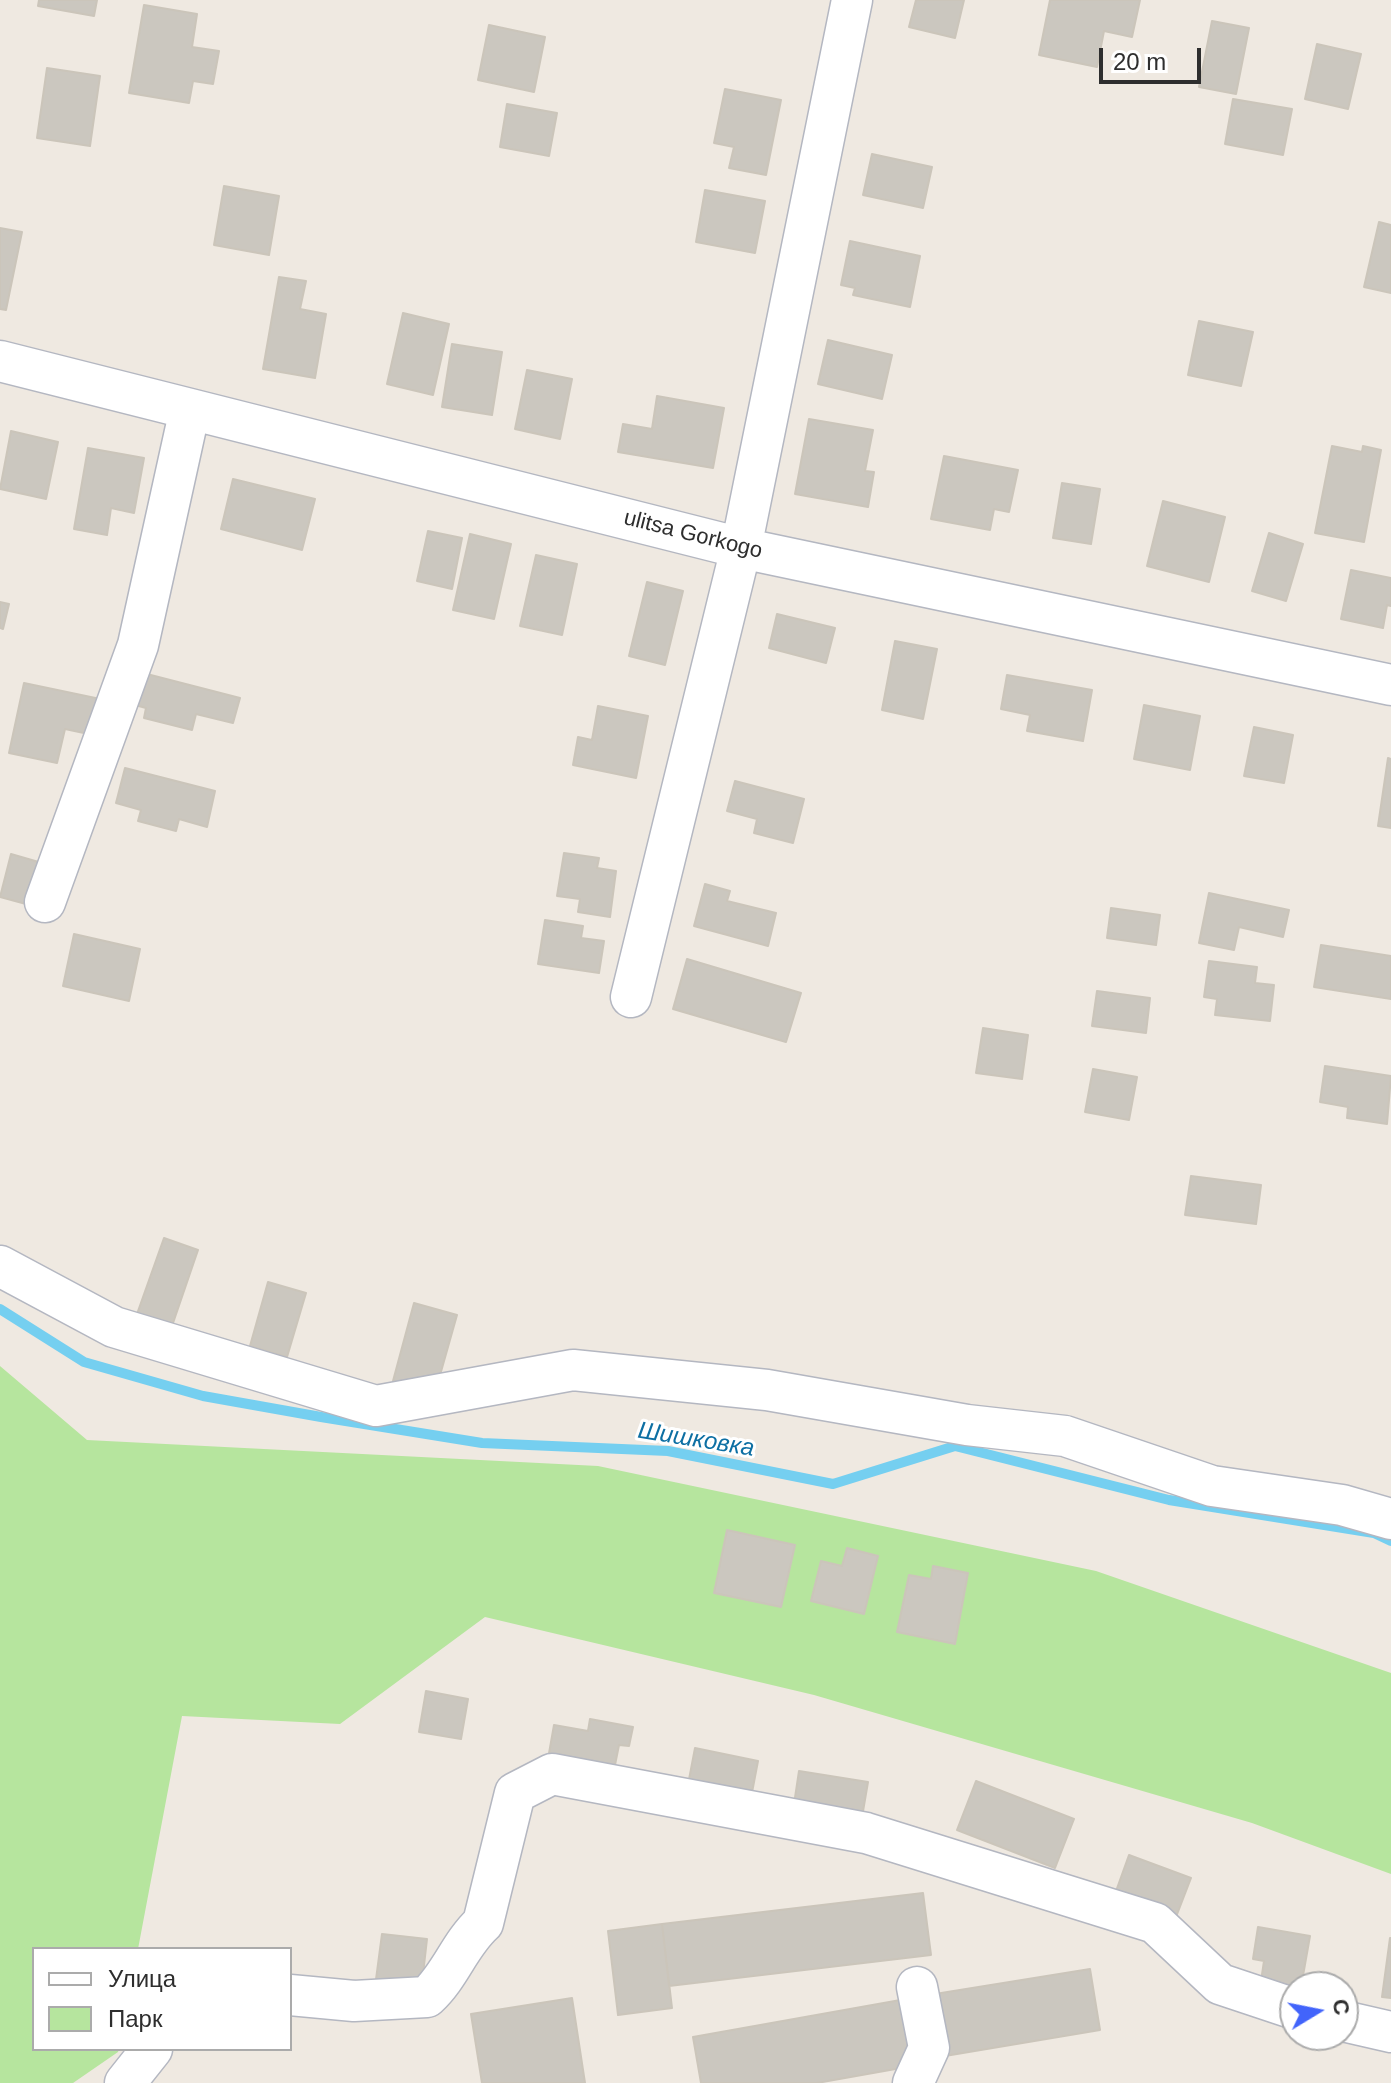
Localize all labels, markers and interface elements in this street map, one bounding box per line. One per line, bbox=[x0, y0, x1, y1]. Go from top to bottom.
scale bar bbox=[1103, 32, 1205, 82]
text: 20 m bbox=[1113, 48, 1166, 75]
street label: ulitsa Gorkogo bbox=[621, 505, 765, 565]
water label: Шишковка bbox=[636, 1417, 756, 1463]
legend bbox=[32, 1947, 292, 2051]
text: Улица bbox=[108, 1965, 176, 1992]
north arrow bbox=[1279, 1971, 1359, 2051]
text: С bbox=[1327, 1997, 1355, 2017]
text: Парк bbox=[108, 2005, 162, 2032]

